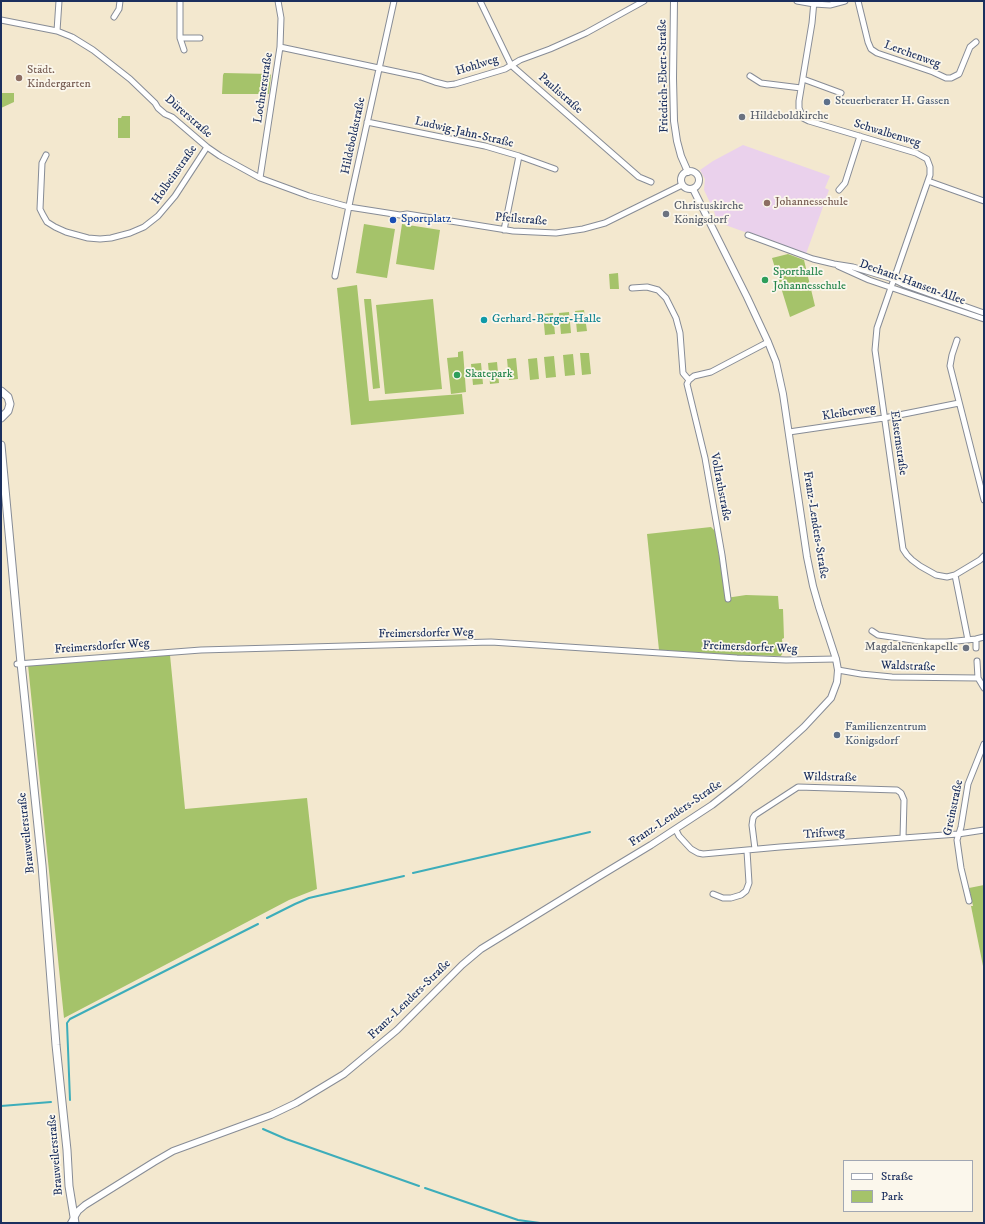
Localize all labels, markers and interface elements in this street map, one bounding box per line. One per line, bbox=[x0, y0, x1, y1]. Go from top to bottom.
street label: Friedrich-Ebert-Straße bbox=[656, 19, 672, 133]
street label: Lerchenweg bbox=[882, 38, 942, 72]
street label: Lochnerstraße bbox=[251, 52, 277, 124]
street label: Hohlweg bbox=[454, 53, 500, 79]
place label: Städt. Kindergarten bbox=[27, 64, 91, 92]
street label: Paulistraße bbox=[535, 71, 585, 117]
marker: Städt. Kindergarten bbox=[14, 73, 24, 83]
street label: Dürerstraße bbox=[161, 92, 215, 142]
place label: Steuerberater H. Gassen bbox=[835, 95, 950, 109]
street label: Hildeboldstraße bbox=[339, 96, 369, 176]
marker: Steuerberater H. Gassen bbox=[822, 97, 832, 107]
place label: Hildeboldkirche bbox=[750, 110, 829, 124]
marker: Hildeboldkirche bbox=[737, 112, 747, 122]
street label: Ludwig-Jahn-Straße bbox=[413, 115, 515, 151]
street label: Schwalbenweg bbox=[852, 117, 922, 151]
street label: Holbeinstraße bbox=[149, 143, 201, 207]
place label: Johannesschule bbox=[775, 196, 848, 210]
marker: Johannesschule bbox=[762, 198, 772, 208]
place label: Christuskirche Königsdorf bbox=[674, 200, 743, 228]
marker: Christuskirche Königsdorf bbox=[661, 209, 671, 219]
street label: Pfeilstraße bbox=[494, 211, 548, 229]
place label: Sportplatz bbox=[401, 213, 451, 227]
marker: Sportplatz bbox=[388, 215, 398, 225]
street label: Dechant-Hansen-Allee bbox=[857, 257, 967, 309]
place label: Sporthalle Johannesschule bbox=[773, 266, 846, 294]
marker: Sporthalle Johannesschule bbox=[760, 275, 770, 285]
place label: Gerhard-Berger-Halle bbox=[492, 313, 601, 327]
marker: Gerhard-Berger-Halle bbox=[479, 315, 489, 325]
place label: Skatepark bbox=[465, 368, 513, 382]
marker: Skatepark bbox=[452, 370, 462, 380]
street label: Kleiberweg bbox=[821, 402, 877, 424]
street label: Elsternstraße bbox=[886, 410, 910, 476]
street label: Vollrathstraße bbox=[706, 452, 734, 522]
street label: Franz-Lenders-Straße bbox=[799, 470, 831, 580]
street label: Freimersdorfer Weg bbox=[378, 626, 474, 642]
street label: Freimersdorfer Weg bbox=[54, 637, 150, 657]
street label: Freimersdorfer Weg bbox=[702, 639, 798, 657]
place label: Magdalenenkapelle bbox=[865, 641, 958, 655]
marker: Magdalenenkapelle bbox=[961, 643, 971, 653]
street label: Waldstraße bbox=[880, 659, 936, 675]
place label: Familienzentrum Königsdorf bbox=[845, 721, 927, 749]
marker: Familienzentrum Königsdorf bbox=[832, 730, 842, 740]
street label: Wildstraße bbox=[803, 770, 857, 786]
street label: Franz-Lenders-Straße bbox=[627, 778, 725, 850]
street label: Greinstraße bbox=[941, 779, 967, 837]
street label: Brauweilerstraße bbox=[16, 792, 38, 874]
street label: Triftweg bbox=[803, 825, 845, 843]
street label: Franz-Lenders-Straße bbox=[366, 957, 454, 1043]
street label: Brauweilerstraße bbox=[45, 1114, 67, 1196]
legend bbox=[843, 1160, 973, 1212]
text: Straße bbox=[881, 1169, 913, 1184]
text: Park bbox=[881, 1189, 903, 1204]

